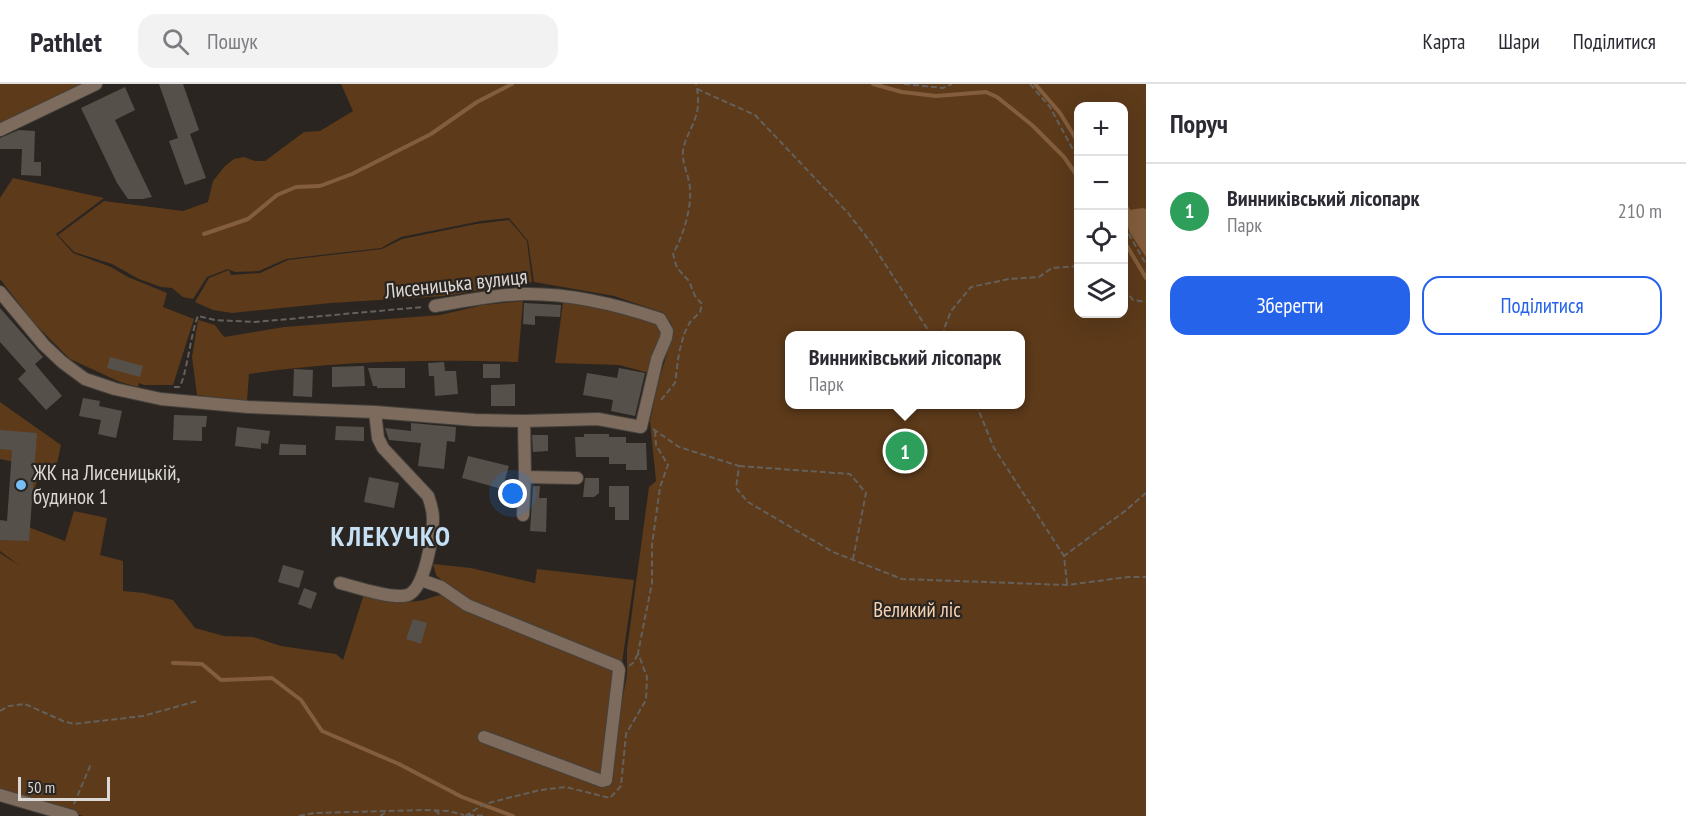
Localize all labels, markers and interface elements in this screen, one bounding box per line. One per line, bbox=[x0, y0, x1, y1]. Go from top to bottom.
search box bbox=[138, 14, 558, 68]
text: Pathlet bbox=[30, 23, 102, 60]
icon: search bbox=[159, 25, 192, 58]
text: Пошук bbox=[207, 27, 258, 55]
text: Карта bbox=[1423, 28, 1465, 55]
text: Шари bbox=[1498, 28, 1540, 55]
text: Поділитися bbox=[1573, 28, 1656, 55]
map controls bbox=[1074, 102, 1128, 318]
button: + bbox=[1074, 102, 1128, 156]
text: Поруч bbox=[1170, 107, 1228, 140]
button: − bbox=[1074, 156, 1128, 210]
text: Винниківський лісопарк bbox=[1227, 184, 1420, 212]
text: 1 bbox=[1185, 198, 1194, 224]
text: 210 m bbox=[1618, 198, 1662, 224]
button: locate bbox=[1074, 210, 1128, 264]
text: Парк bbox=[1227, 212, 1262, 238]
street label: Лисеницька вулиця bbox=[382, 263, 529, 305]
button: layers bbox=[1074, 264, 1128, 318]
button: Зберегти bbox=[1170, 276, 1410, 335]
button: Поділитися bbox=[1422, 276, 1662, 335]
popup bbox=[785, 331, 1025, 409]
text: Винниківський лісопарк bbox=[809, 343, 1001, 371]
text: Парк bbox=[809, 371, 844, 397]
pin: 1 bbox=[886, 428, 924, 473]
place label: ЖК на Лисеницькій, будинок 1 bbox=[32, 459, 180, 510]
marker: ЖК на Лисеницькій, будинок 1 bbox=[14, 478, 28, 492]
your location bbox=[498, 479, 527, 508]
district label: КЛЕКУЧКО bbox=[331, 519, 451, 553]
park label: Великий ліс bbox=[873, 596, 961, 623]
scale bar bbox=[18, 774, 110, 802]
text: 50 m bbox=[27, 777, 55, 797]

